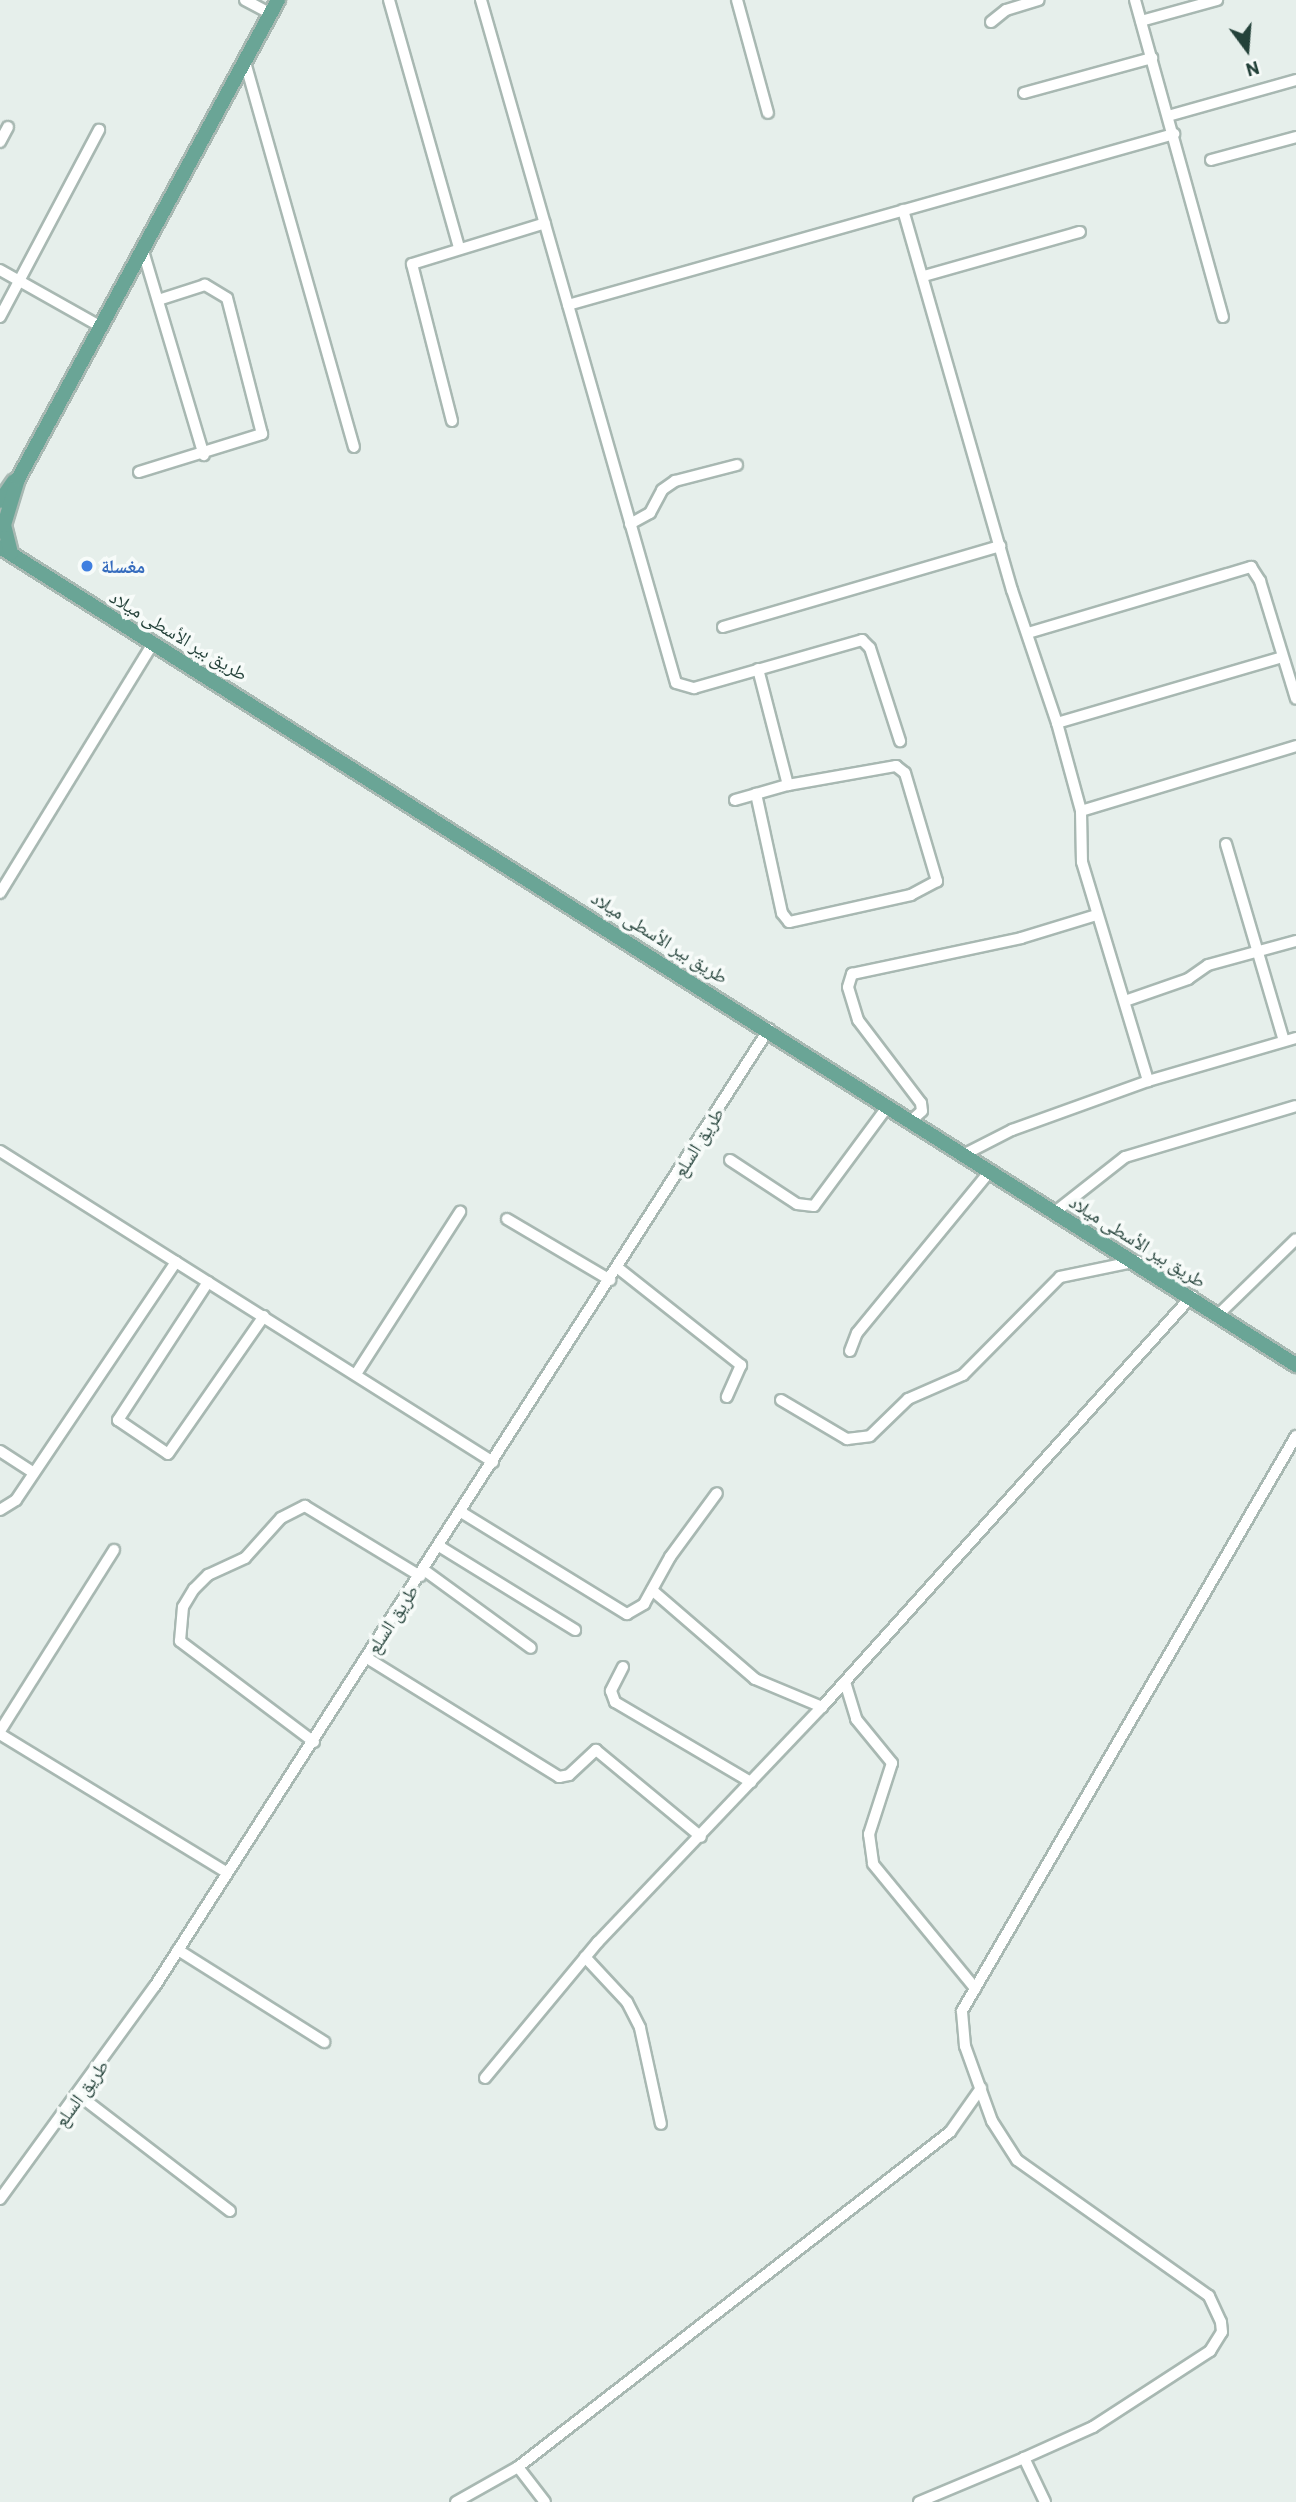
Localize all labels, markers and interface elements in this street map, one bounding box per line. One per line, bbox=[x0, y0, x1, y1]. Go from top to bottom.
north arrow bbox=[1212, 14, 1282, 84]
text: N bbox=[1244, 57, 1262, 82]
place label: مغسلة bbox=[101, 555, 145, 577]
marker: مغسلة bbox=[79, 558, 95, 574]
street label: طريق بير الأسطى ميلاد bbox=[106, 585, 252, 685]
street label: طريق بير الأسطى ميلاد bbox=[587, 886, 733, 988]
street label: طريق السلع bbox=[668, 1103, 728, 1181]
street label: طريق بير الأسطى ميلاد bbox=[1065, 1190, 1211, 1292]
street label: طريق السلع bbox=[361, 1580, 423, 1658]
street label: طريق السلع bbox=[49, 2055, 113, 2131]

